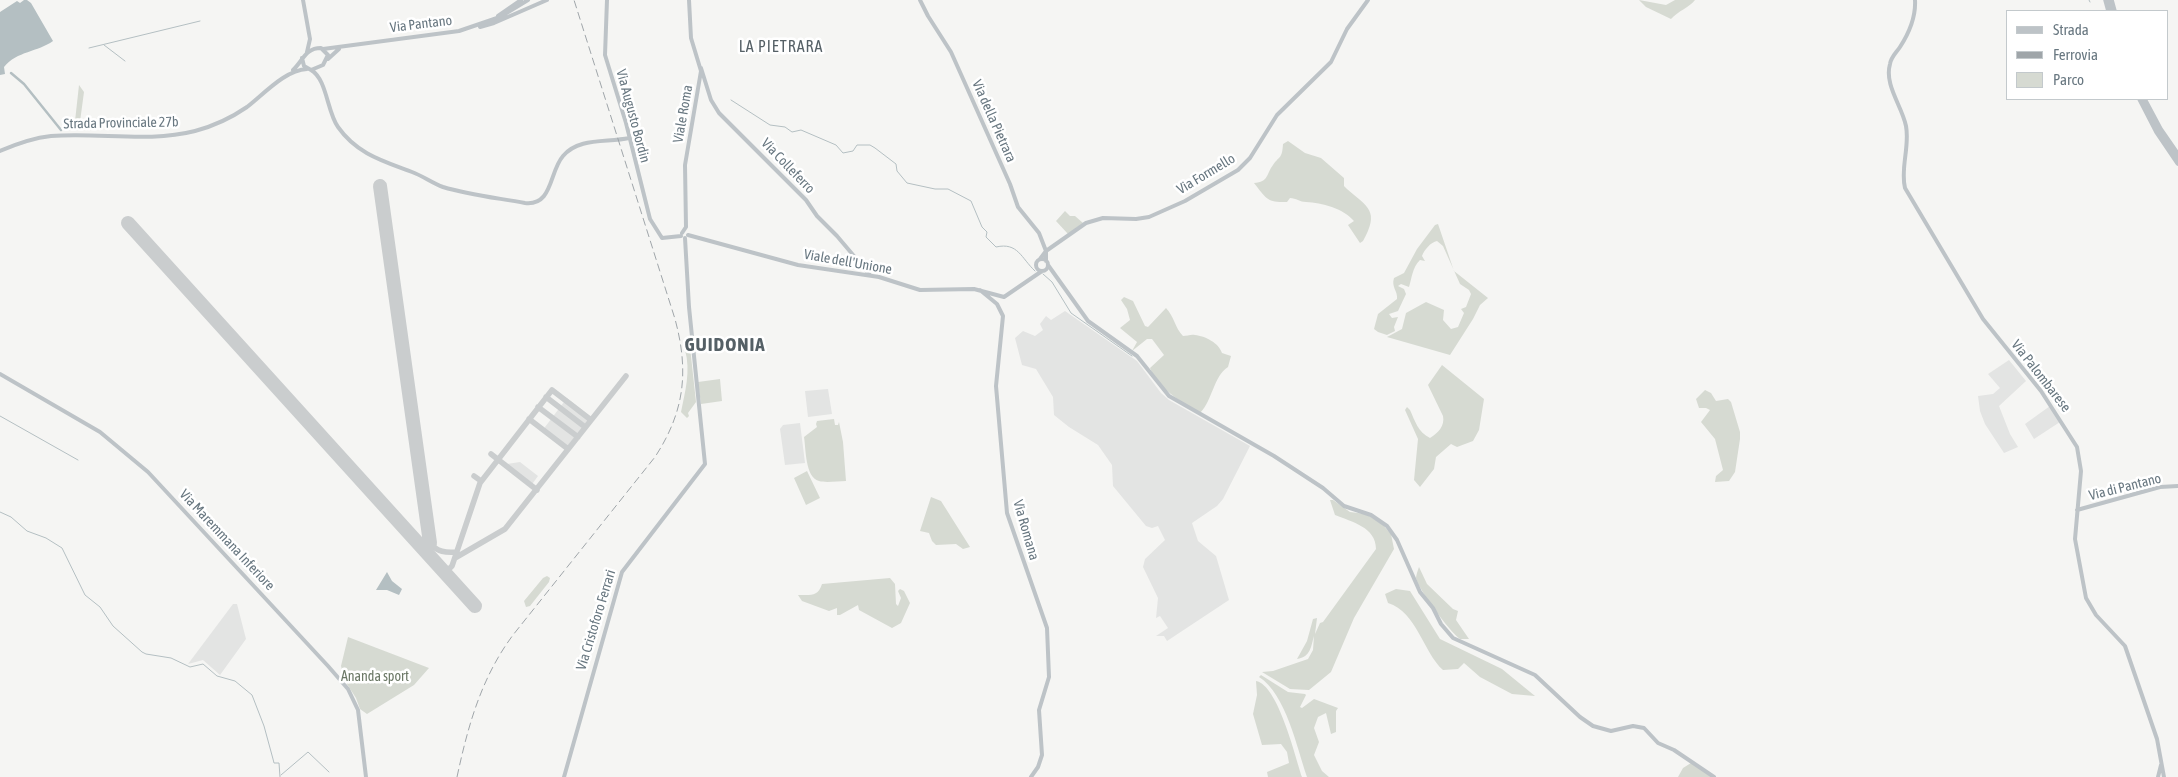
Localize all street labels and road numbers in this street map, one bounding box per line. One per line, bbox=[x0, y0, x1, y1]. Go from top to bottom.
street label: Via Pantano bbox=[389, 12, 453, 36]
street label: Via Augusto Bordin bbox=[612, 67, 654, 165]
street label: Via della Pietrara bbox=[968, 77, 1020, 165]
street label: Viale Roma bbox=[670, 84, 696, 144]
street label: Strada Provinciale 27b bbox=[63, 114, 179, 132]
street label: Via Colleferro bbox=[758, 135, 818, 197]
street label: Via Formello bbox=[1174, 150, 1238, 198]
street label: Viale dell'Unione bbox=[803, 246, 893, 278]
street label: Via Palombarese bbox=[2008, 337, 2074, 415]
street label: Via di Pantano bbox=[2087, 470, 2163, 504]
street label: Via Maremmana Inferiore bbox=[176, 486, 278, 594]
street label: Via Romana bbox=[1009, 498, 1043, 562]
street label: Via Cristoforo Ferrari bbox=[573, 568, 619, 672]

